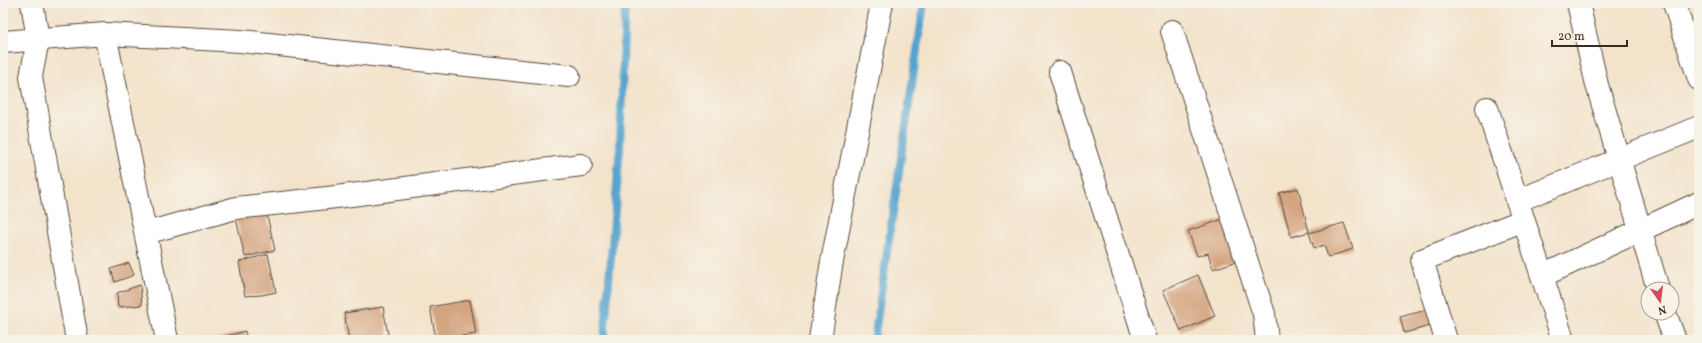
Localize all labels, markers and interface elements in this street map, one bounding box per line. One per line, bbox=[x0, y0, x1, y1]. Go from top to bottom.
scale bar bbox=[1552, 22, 1627, 48]
text: 20 m bbox=[1558, 29, 1585, 45]
north arrow bbox=[1640, 281, 1680, 321]
text: N bbox=[1656, 301, 1668, 317]

